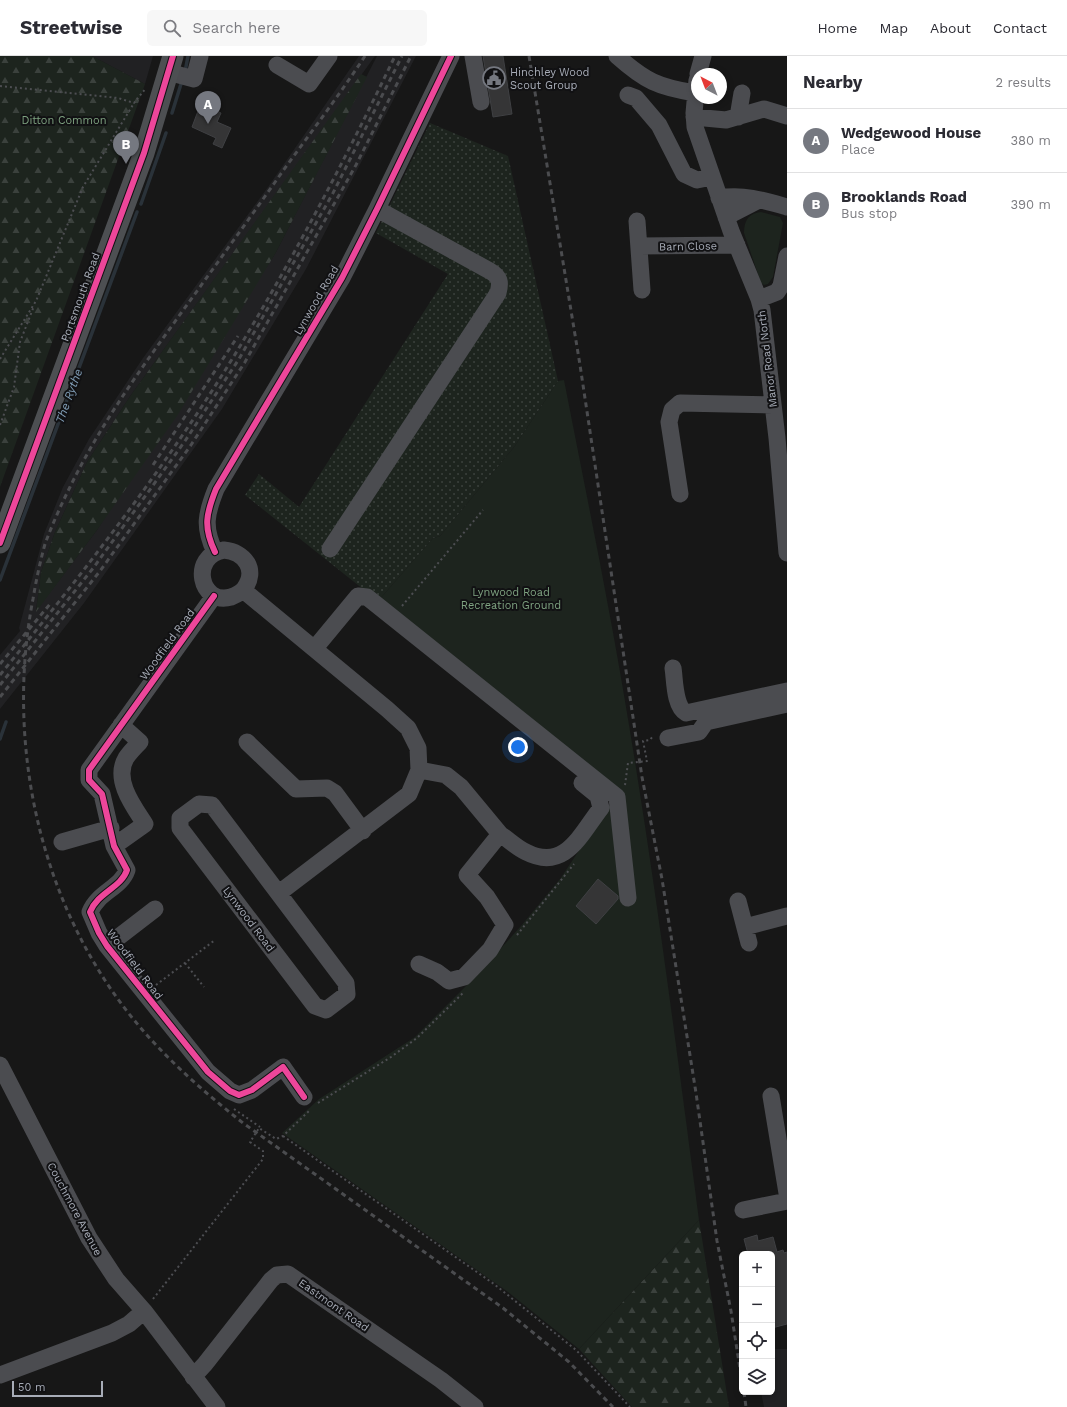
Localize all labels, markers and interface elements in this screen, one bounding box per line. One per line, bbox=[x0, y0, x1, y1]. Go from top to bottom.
search box bbox=[147, 10, 427, 46]
text: Streetwise bbox=[20, 16, 123, 39]
icon: search bbox=[161, 17, 183, 39]
text: Search here bbox=[193, 19, 280, 37]
text: Home bbox=[817, 20, 857, 36]
text: Map bbox=[879, 20, 908, 36]
text: About bbox=[930, 20, 971, 36]
text: Contact bbox=[993, 20, 1047, 36]
public building icon: Hinchley Wood Scout Group bbox=[481, 65, 507, 91]
place label: Hinchley Wood Scout Group bbox=[510, 66, 589, 92]
north arrow bbox=[691, 68, 727, 104]
text: Nearby bbox=[803, 72, 862, 92]
text: 2 results bbox=[996, 75, 1051, 90]
pin: A bbox=[195, 91, 221, 124]
park label: Ditton Common bbox=[22, 114, 107, 127]
text: Wedgewood House bbox=[841, 124, 981, 142]
pin: B bbox=[113, 131, 139, 164]
text: A bbox=[812, 133, 820, 148]
text: 380 m bbox=[1011, 133, 1051, 148]
text: Place bbox=[841, 142, 875, 157]
text: Brooklands Road bbox=[841, 188, 967, 206]
text: B bbox=[812, 197, 820, 212]
text: 390 m bbox=[1010, 197, 1051, 212]
text: Bus stop bbox=[841, 206, 897, 221]
street label: Barn Close bbox=[659, 239, 717, 254]
street label: Portsmouth Road bbox=[58, 251, 103, 343]
street label: Lynwood Road bbox=[291, 263, 341, 337]
street label: Manor Road North bbox=[755, 310, 780, 408]
water label: The Rythe bbox=[53, 367, 85, 425]
park label: Lynwood Road Recreation Ground bbox=[461, 586, 561, 612]
street label: Woodfield Road bbox=[137, 606, 198, 682]
your location bbox=[508, 737, 528, 757]
street label: Lynwood Road bbox=[220, 884, 277, 954]
street label: Woodfield Road bbox=[104, 927, 165, 1002]
street label: Couchmore Avenue bbox=[44, 1160, 105, 1258]
map controls bbox=[739, 1251, 775, 1395]
button: + bbox=[739, 1251, 775, 1287]
street label: Eastmont Road bbox=[296, 1276, 371, 1334]
button: − bbox=[739, 1287, 775, 1323]
button: locate bbox=[739, 1323, 775, 1359]
button: layers bbox=[739, 1359, 775, 1395]
scale bar bbox=[12, 1379, 103, 1398]
text: 50 m bbox=[18, 1381, 45, 1394]

